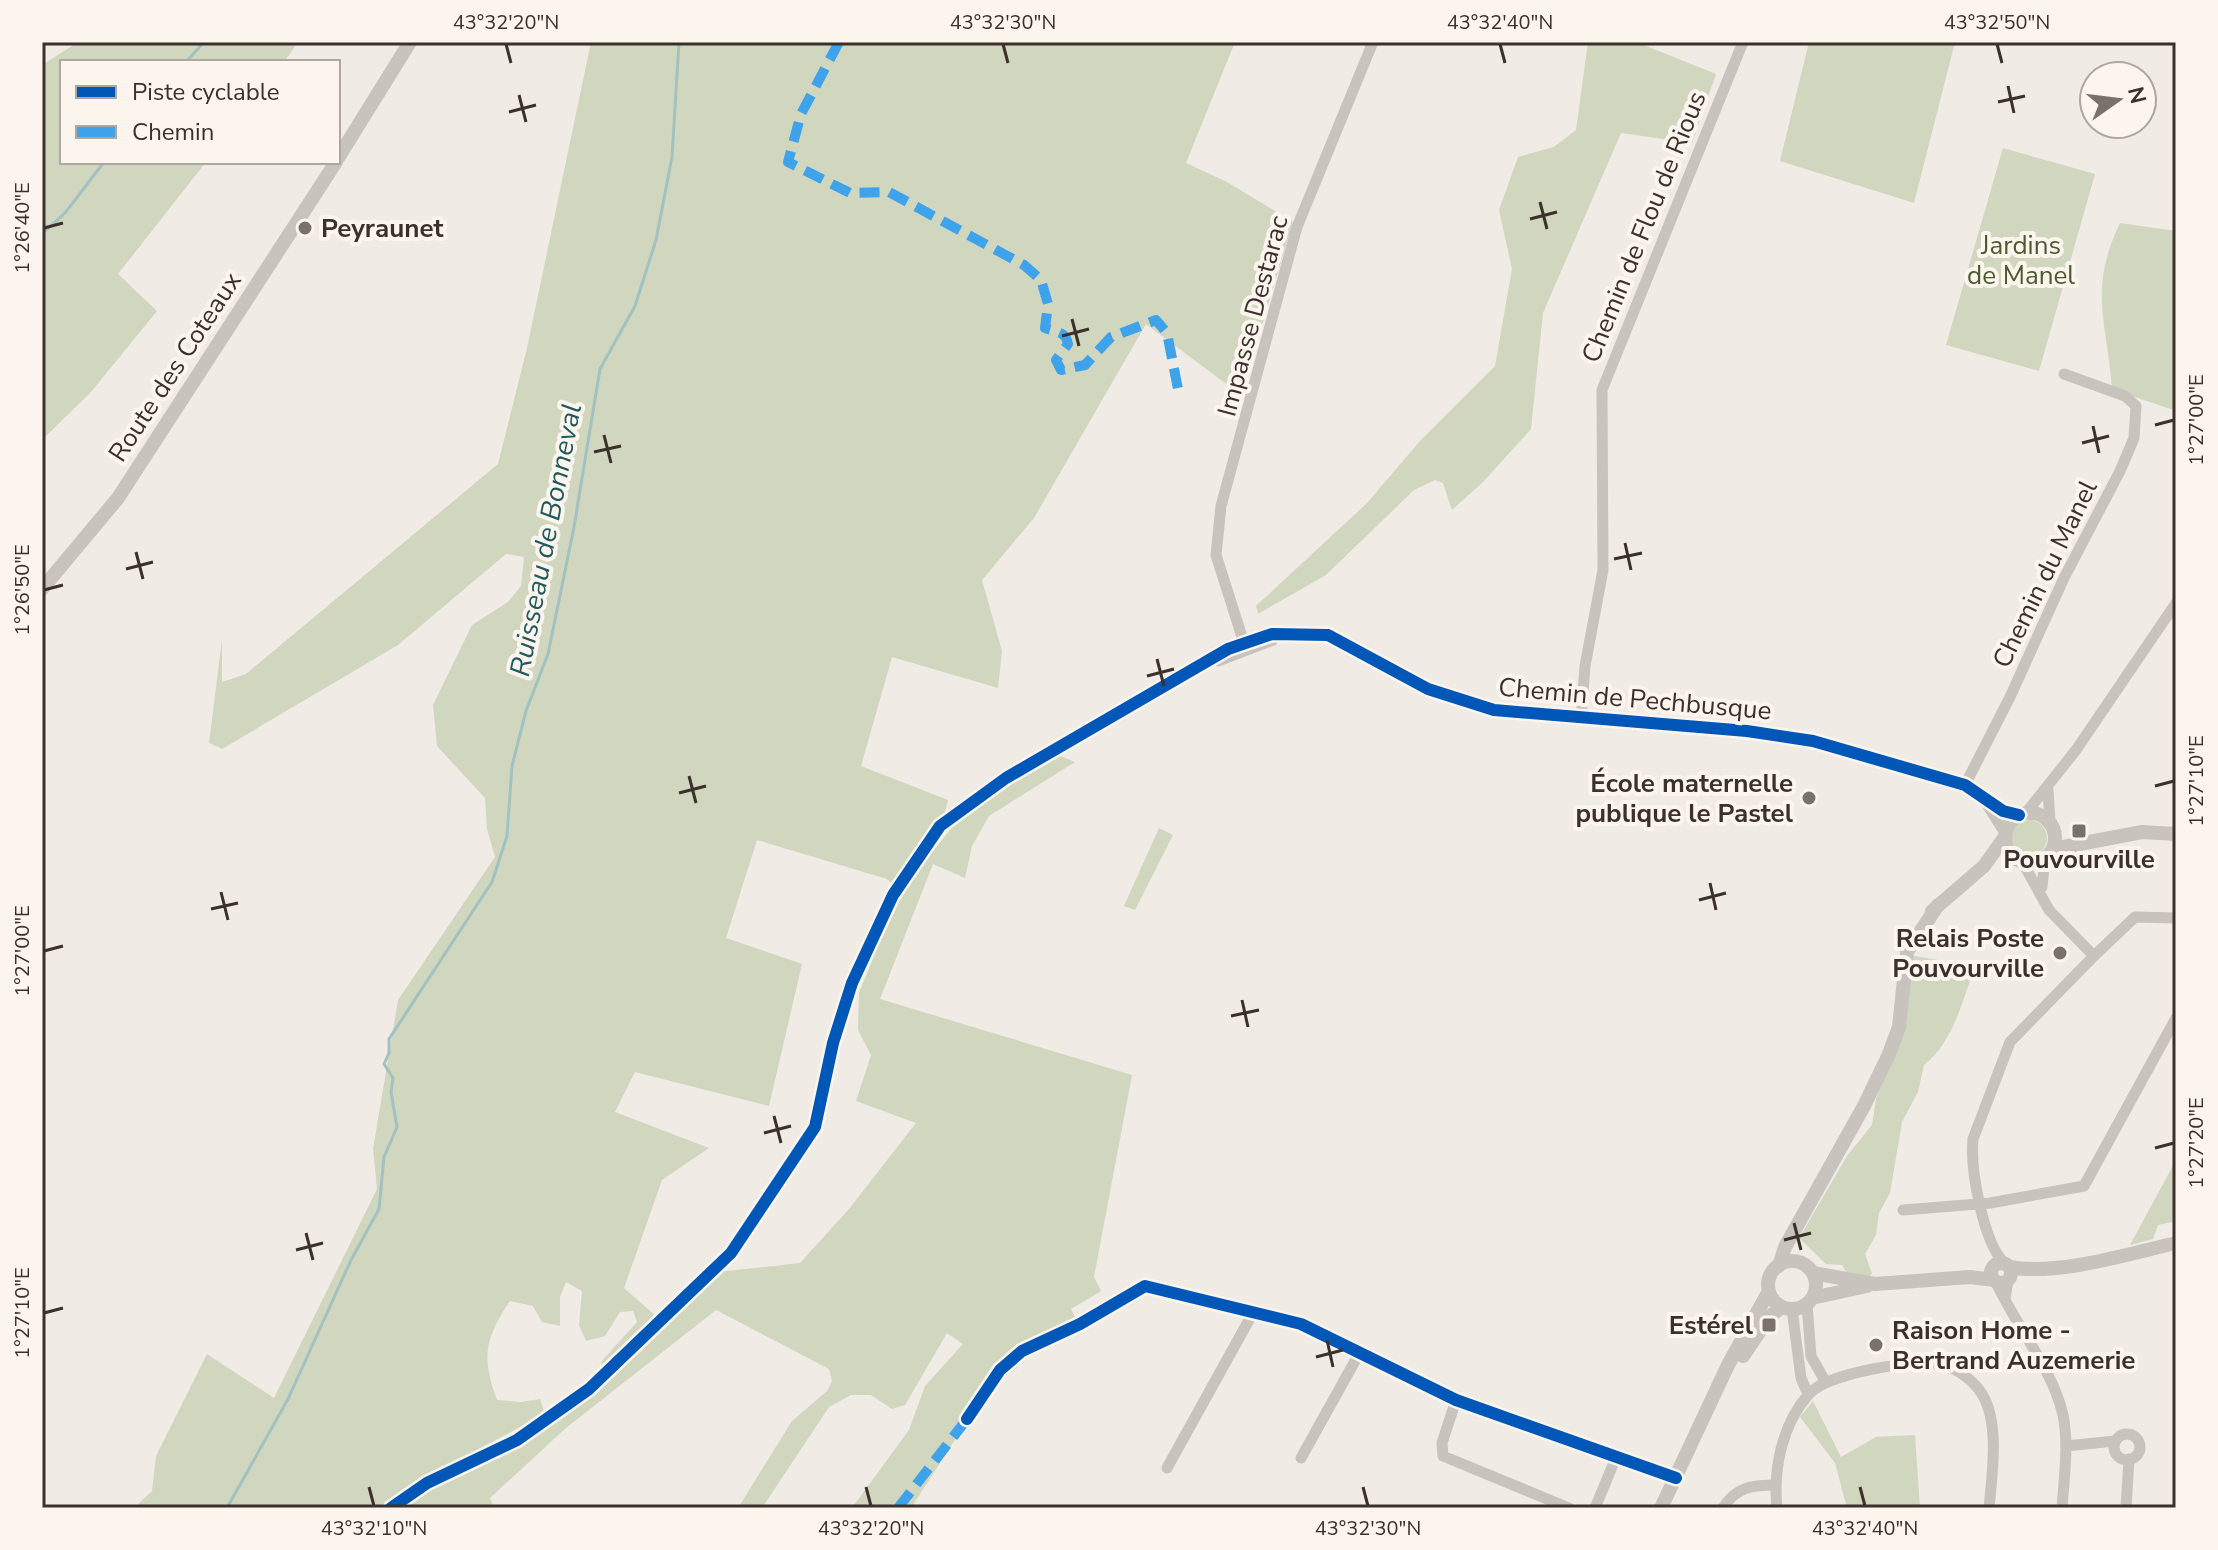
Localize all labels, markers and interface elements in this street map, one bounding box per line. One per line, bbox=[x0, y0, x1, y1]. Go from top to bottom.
text: 43°32'20"N bbox=[453, 9, 559, 36]
text: 43°32'30"N bbox=[950, 9, 1056, 36]
text: 43°32'40"N bbox=[1447, 9, 1553, 36]
text: 43°32'50"N bbox=[1944, 9, 2050, 36]
legend bbox=[60, 60, 340, 164]
north arrow bbox=[2078, 60, 2158, 140]
text: Piste cyclable bbox=[132, 76, 279, 108]
text: N bbox=[2120, 84, 2153, 107]
street label: Chemin de Flou de Rious bbox=[1574, 86, 1714, 368]
text: Chemin bbox=[132, 116, 214, 148]
text: 1°26'40"E bbox=[9, 182, 36, 274]
place label: Peyraunet bbox=[321, 211, 444, 246]
street label: Impasse Destarac bbox=[1209, 212, 1297, 420]
marker: Peyraunet bbox=[296, 219, 314, 237]
park label: Jardins de Manel bbox=[1967, 228, 2075, 293]
street label: Route des Coteaux bbox=[101, 265, 250, 469]
text: 1°27'00"E bbox=[2183, 374, 2210, 466]
water label: Ruisseau de Bonneval bbox=[501, 400, 591, 680]
street label: Chemin du Manel bbox=[1984, 474, 2106, 674]
text: 1°26'50"E bbox=[9, 544, 36, 636]
street label: Chemin de Pechbusque bbox=[1497, 670, 1773, 728]
text: 1°27'10"E bbox=[2183, 735, 2210, 827]
place label: École maternelle publique le Pastel bbox=[1575, 766, 1794, 831]
marker: École maternelle publique le Pastel bbox=[1800, 789, 1818, 807]
marker: Pouvourville bbox=[2070, 822, 2088, 840]
place label: Pouvourville bbox=[2003, 842, 2155, 877]
text: 1°27'00"E bbox=[9, 905, 36, 997]
place label: Relais Poste Pouvourville bbox=[1892, 921, 2044, 986]
marker: Relais Poste Pouvourville bbox=[2051, 944, 2069, 962]
text: 1°27'20"E bbox=[2183, 1097, 2210, 1189]
text: 1°27'10"E bbox=[9, 1267, 36, 1359]
place label: Estérel bbox=[1669, 1308, 1754, 1343]
place label: Raison Home - Bertrand Auzemerie bbox=[1892, 1313, 2135, 1378]
marker: Estérel bbox=[1760, 1316, 1778, 1334]
marker: Raison Home - Bertrand Auzemerie bbox=[1867, 1336, 1885, 1354]
text: 43°32'10"N bbox=[321, 1515, 427, 1542]
text: 43°32'20"N bbox=[818, 1515, 924, 1542]
text: 43°32'30"N bbox=[1315, 1515, 1421, 1542]
text: 43°32'40"N bbox=[1812, 1515, 1918, 1542]

